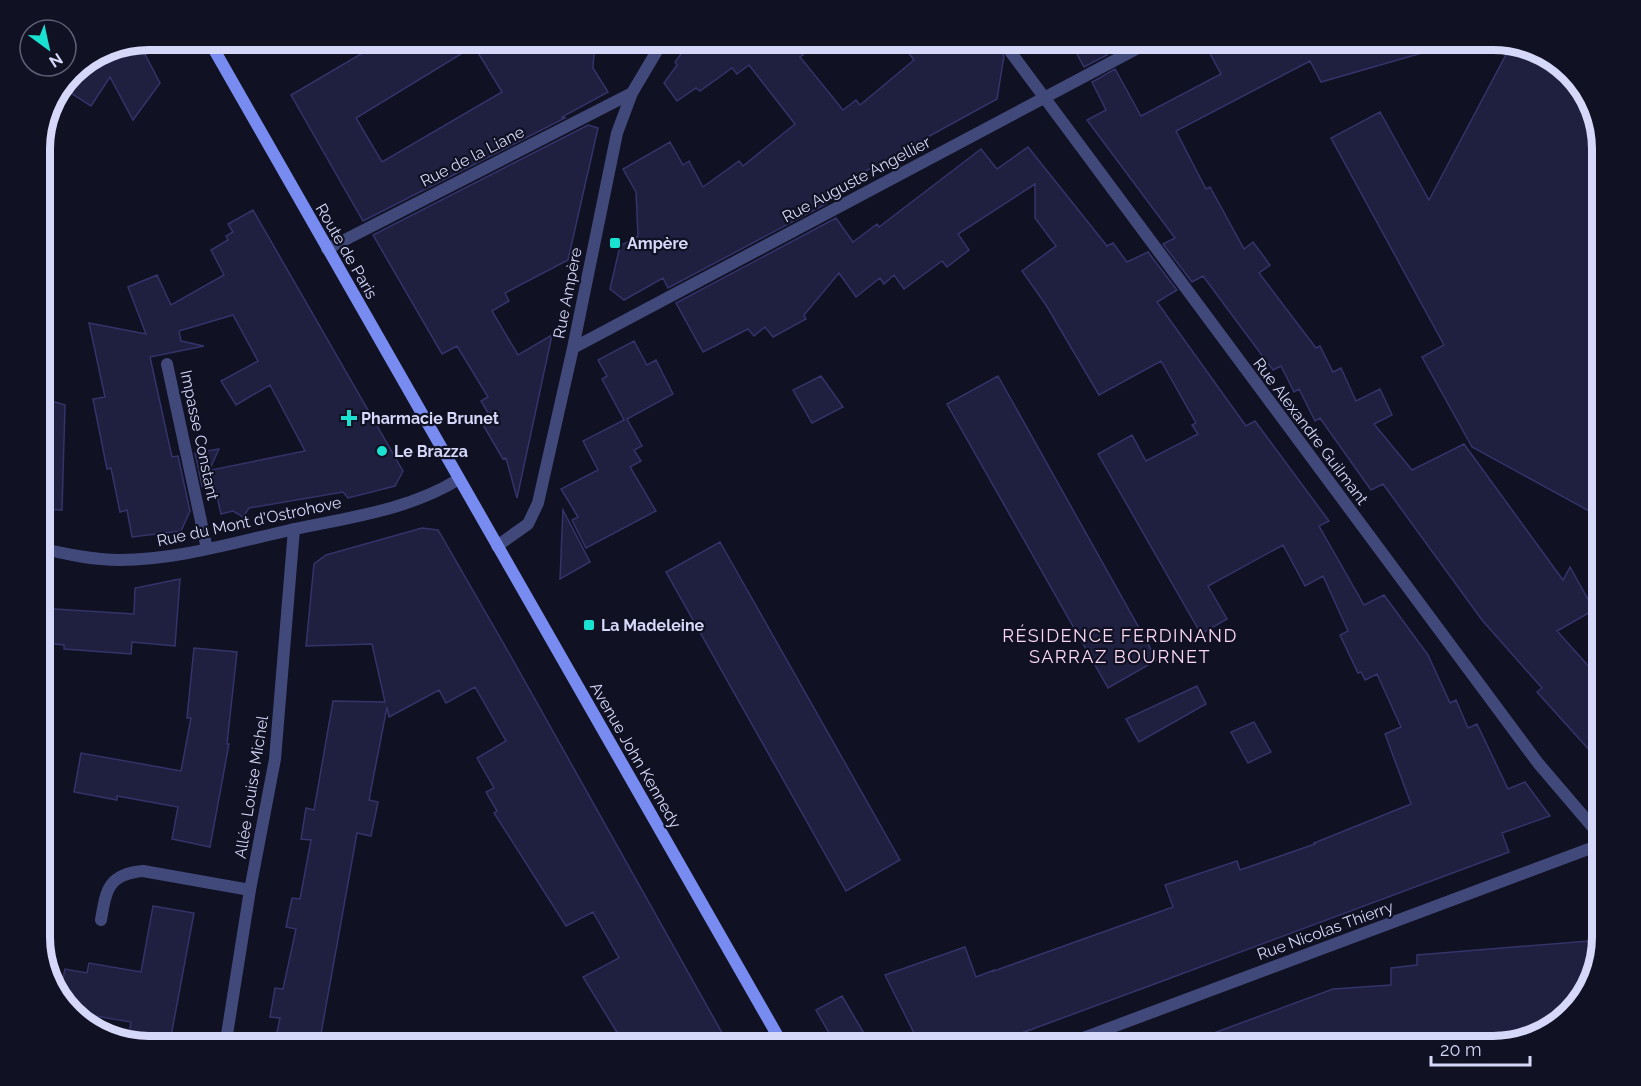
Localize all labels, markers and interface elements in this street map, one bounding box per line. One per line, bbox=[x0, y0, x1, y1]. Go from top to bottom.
north arrow bbox=[18, 18, 78, 78]
text: N bbox=[46, 49, 66, 71]
street label: Rue de la Liane bbox=[417, 122, 527, 191]
street label: Rue Auguste Angellier bbox=[779, 132, 934, 227]
street label: Route de Paris bbox=[312, 200, 382, 302]
place label: Ampère bbox=[627, 234, 688, 253]
marker: Ampère bbox=[608, 236, 622, 250]
street label: Rue Ampère bbox=[549, 246, 586, 340]
street label: Rue Alexandre Guilmant bbox=[1249, 354, 1372, 509]
street label: Impasse Constant bbox=[176, 368, 223, 502]
place label: Pharmacie Brunet bbox=[361, 409, 499, 428]
marker: Pharmacie Brunet bbox=[342, 411, 356, 425]
place label: Le Brazza bbox=[394, 442, 468, 461]
marker: Le Brazza bbox=[375, 444, 389, 458]
street label: Rue du Mont d'Ostrohove bbox=[155, 493, 343, 550]
place label: La Madeleine bbox=[601, 616, 705, 635]
marker: La Madeleine bbox=[582, 618, 596, 632]
district label: RÉSIDENCE FERDINAND SARRAZ BOURNET bbox=[1002, 624, 1238, 667]
street label: Avenue John Kennedy bbox=[586, 679, 685, 832]
street label: Allée Louise Michel bbox=[231, 714, 272, 860]
street label: Rue Nicolas Thierry bbox=[1254, 897, 1396, 964]
scale bar bbox=[1431, 1029, 1530, 1067]
text: 20 m bbox=[1440, 1039, 1482, 1060]

